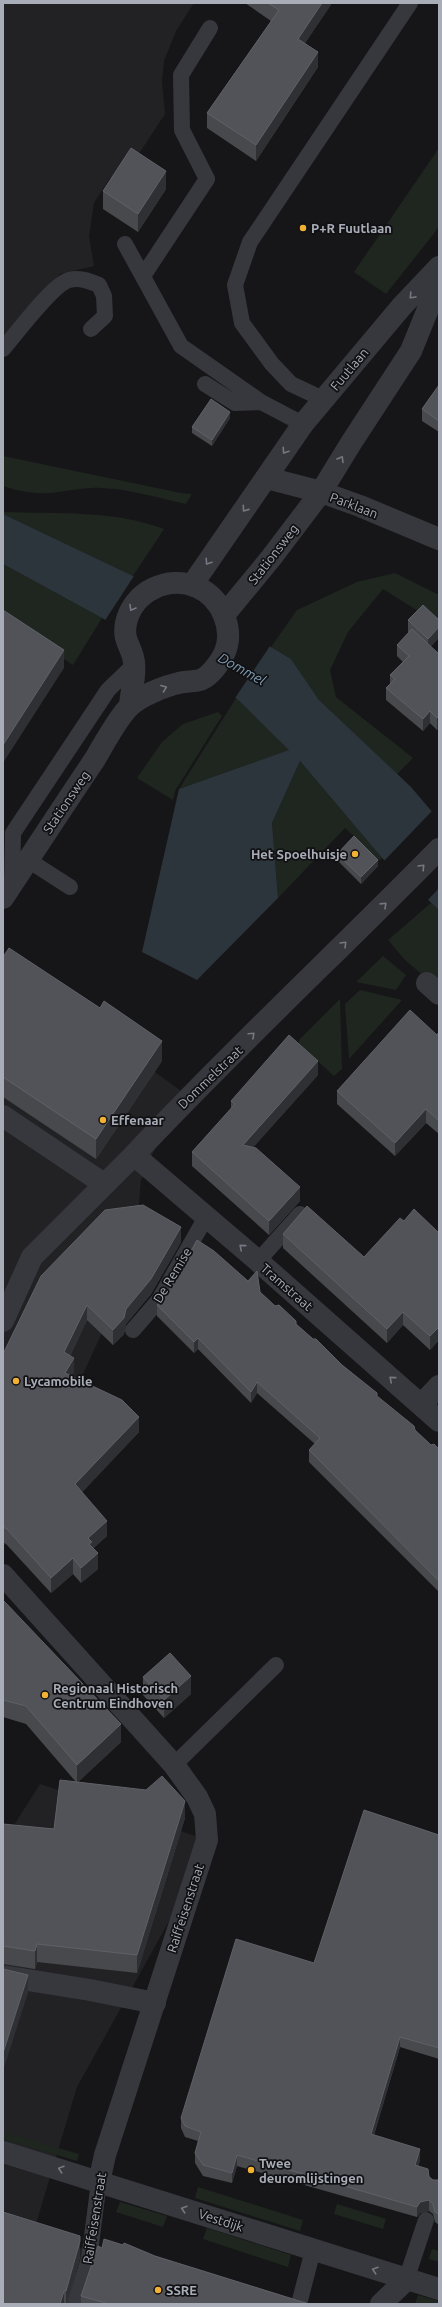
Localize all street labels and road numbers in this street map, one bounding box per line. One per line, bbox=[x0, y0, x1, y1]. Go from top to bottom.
street label: Fuutlaan bbox=[327, 345, 371, 393]
street label: Parklaan bbox=[328, 489, 380, 521]
street label: Stationsweg bbox=[245, 521, 301, 587]
street label: Stationsweg bbox=[40, 768, 92, 836]
street label: Dommelstraat bbox=[175, 1043, 245, 1111]
street label: De Remise bbox=[150, 1245, 194, 1305]
street label: Tramstraat bbox=[258, 1261, 316, 1313]
street label: Raiffeisenstraat bbox=[164, 1862, 206, 1954]
street label: Raiffeisenstraat bbox=[80, 2171, 108, 2265]
street label: Vestdijk bbox=[197, 2206, 246, 2234]

